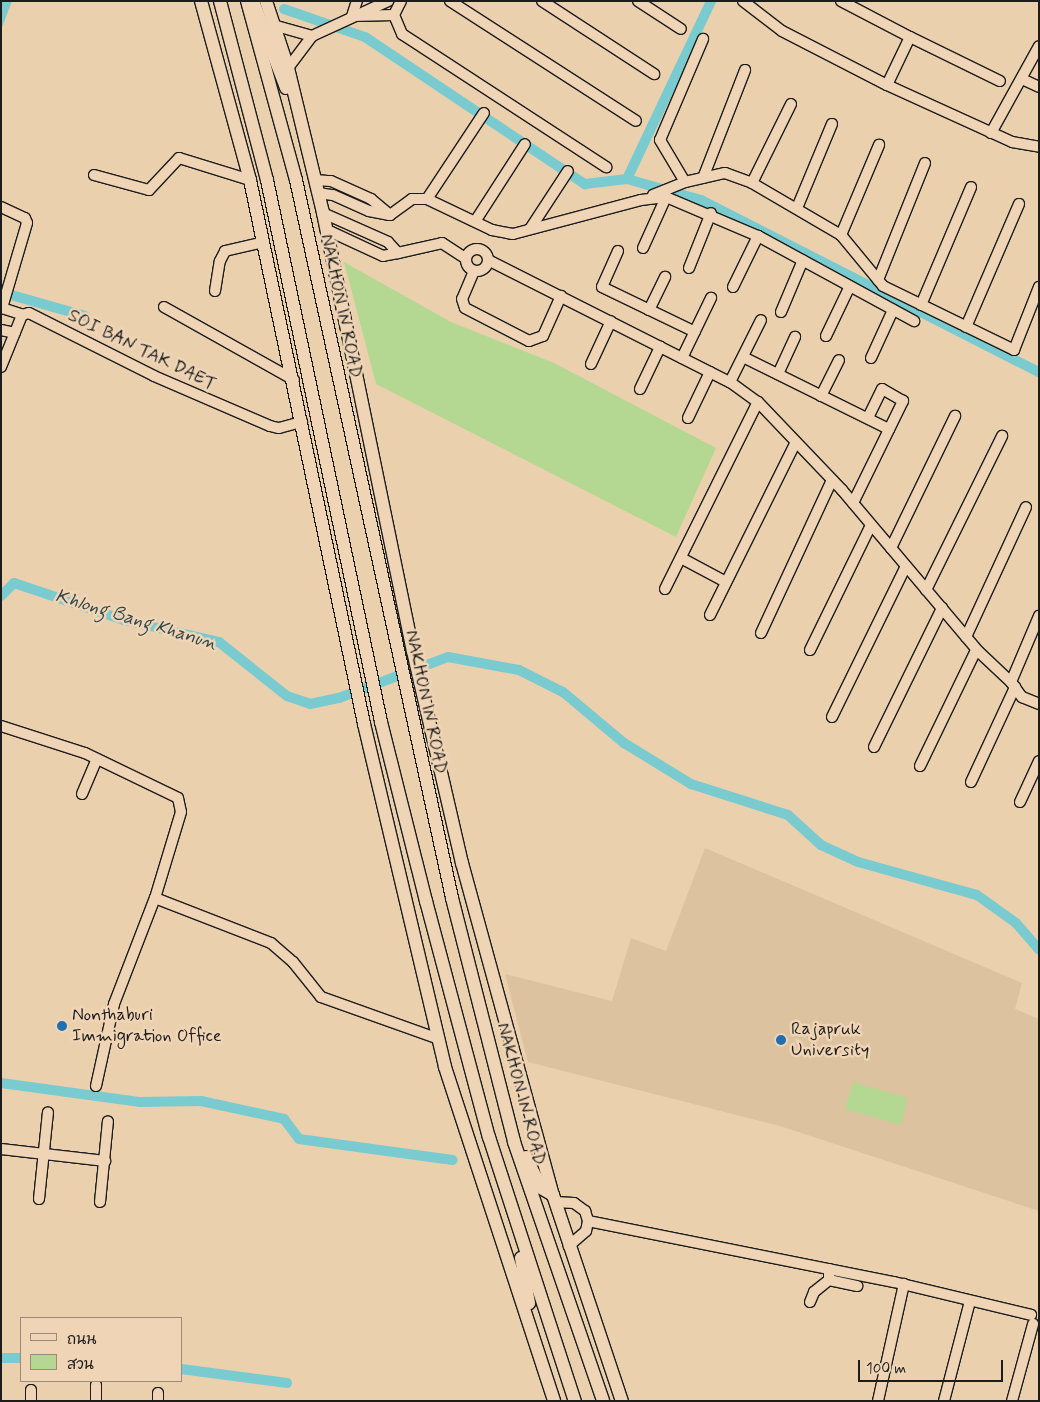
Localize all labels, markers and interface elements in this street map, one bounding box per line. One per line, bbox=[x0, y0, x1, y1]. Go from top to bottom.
street label: NAKHON IN ROAD bbox=[315, 231, 367, 381]
street label: SOI BAN TAK DAET bbox=[64, 304, 220, 396]
water label: Khlong Bang Khanun bbox=[51, 584, 221, 656]
street label: NAKHON IN ROAD bbox=[400, 627, 452, 777]
place label: Nonthaburi Immigration Office bbox=[72, 1005, 221, 1048]
place label: Rajapruk University bbox=[791, 1019, 869, 1062]
marker: Nonthaburi Immigration Office bbox=[56, 1020, 68, 1032]
street label: NAKHON IN ROAD bbox=[491, 1020, 551, 1168]
marker: Rajapruk University bbox=[775, 1034, 787, 1046]
legend bbox=[20, 1317, 182, 1382]
text: ถนน bbox=[67, 1330, 96, 1350]
scale bar bbox=[860, 1350, 1005, 1382]
text: สวน bbox=[67, 1355, 94, 1375]
text: 100 m bbox=[866, 1359, 906, 1379]

